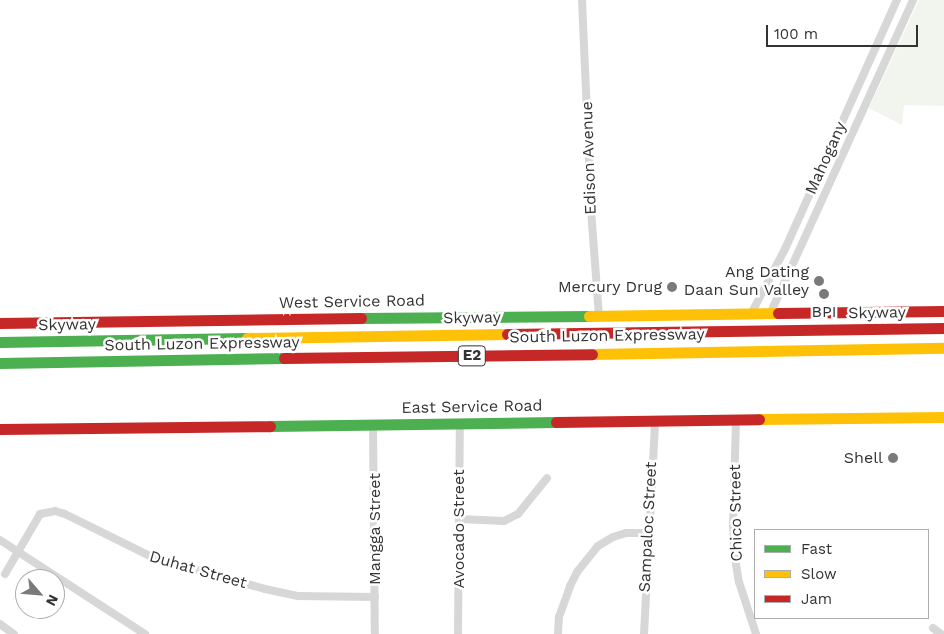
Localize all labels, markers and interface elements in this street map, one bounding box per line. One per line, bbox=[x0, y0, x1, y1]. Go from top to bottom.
scale bar bbox=[769, 15, 922, 47]
text: 100 m bbox=[774, 25, 818, 43]
street label: Edison Avenue bbox=[577, 101, 601, 215]
street label: Mahogany bbox=[801, 119, 851, 197]
place label: Ang Dating Daan Sun Valley bbox=[683, 262, 809, 300]
marker: Ang Dating Daan Sun Valley bbox=[813, 275, 825, 287]
place label: Mercury Drug bbox=[558, 277, 662, 297]
marker: Mercury Drug bbox=[666, 281, 678, 293]
marker: BPI bbox=[818, 288, 830, 300]
street label: West Service Road bbox=[279, 291, 425, 313]
place label: BPI bbox=[812, 302, 836, 322]
street label: Skyway bbox=[848, 303, 906, 323]
street label: Skyway bbox=[443, 308, 501, 328]
street label: Skyway bbox=[38, 315, 96, 335]
street label: South Luzon Expressway bbox=[509, 325, 705, 347]
street label: South Luzon Expressway bbox=[104, 333, 300, 355]
road number: E2 bbox=[457, 344, 487, 368]
street label: East Service Road bbox=[401, 396, 543, 418]
place label: Shell bbox=[844, 448, 883, 468]
marker: Shell bbox=[887, 452, 899, 464]
street label: Sampaloc Street bbox=[635, 461, 661, 593]
street label: Chico Street bbox=[726, 464, 746, 562]
street label: Avocado Street bbox=[449, 469, 469, 589]
street label: Mangga Street bbox=[365, 473, 385, 585]
legend bbox=[754, 529, 929, 619]
text: Fast bbox=[801, 540, 832, 558]
street label: Duhat Street bbox=[147, 547, 249, 593]
text: Slow bbox=[801, 565, 837, 583]
north arrow bbox=[15, 569, 65, 619]
text: Jam bbox=[801, 590, 832, 608]
text: N bbox=[43, 592, 62, 609]

